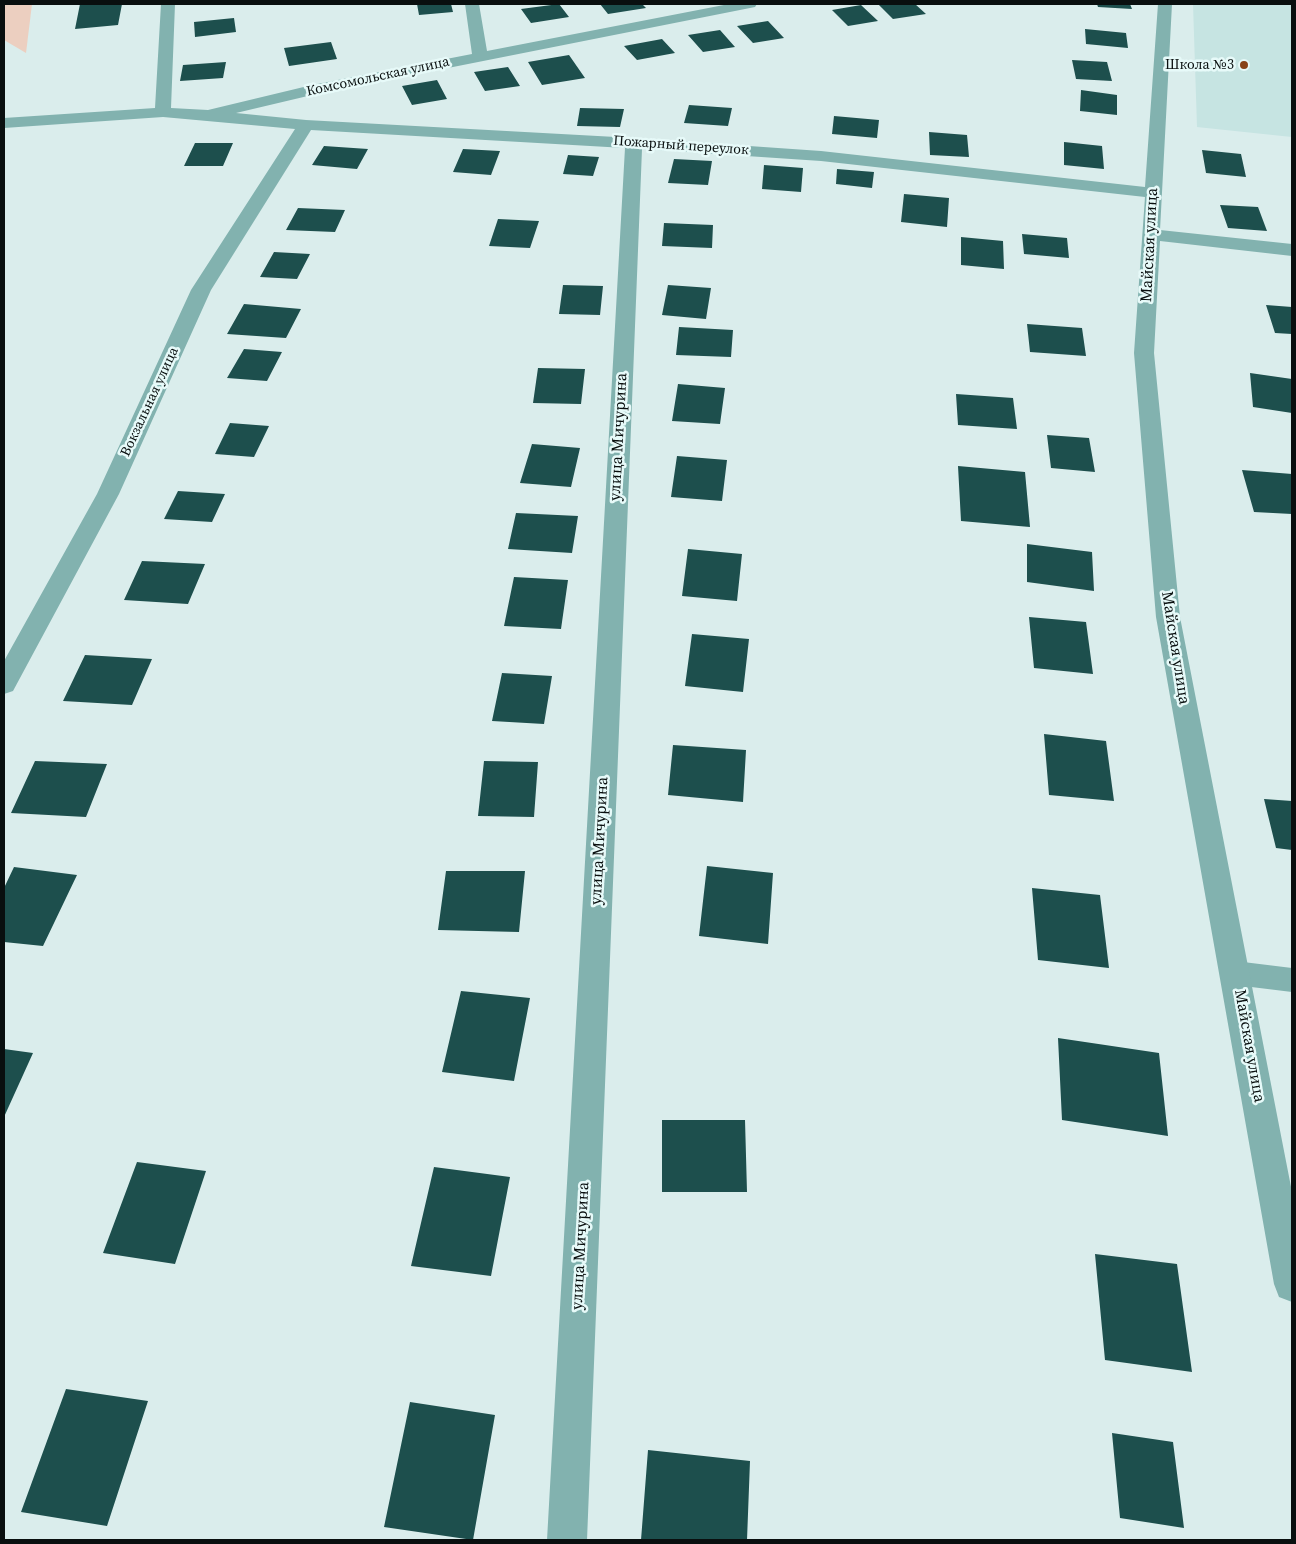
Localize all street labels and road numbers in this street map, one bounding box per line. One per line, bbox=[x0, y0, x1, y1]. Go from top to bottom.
street label: Комсомольская улица bbox=[305, 54, 451, 100]
street label: Пожарный переулок bbox=[613, 133, 749, 159]
street label: Майская улица bbox=[1137, 187, 1163, 303]
street label: Вокзальная улица bbox=[117, 345, 183, 459]
street label: улица Мичурина bbox=[606, 373, 632, 501]
street label: Майская улица bbox=[1157, 590, 1193, 706]
street label: улица Мичурина bbox=[587, 777, 613, 905]
street label: Майская улица bbox=[1230, 988, 1268, 1104]
street label: улица Мичурина bbox=[568, 1182, 594, 1310]

